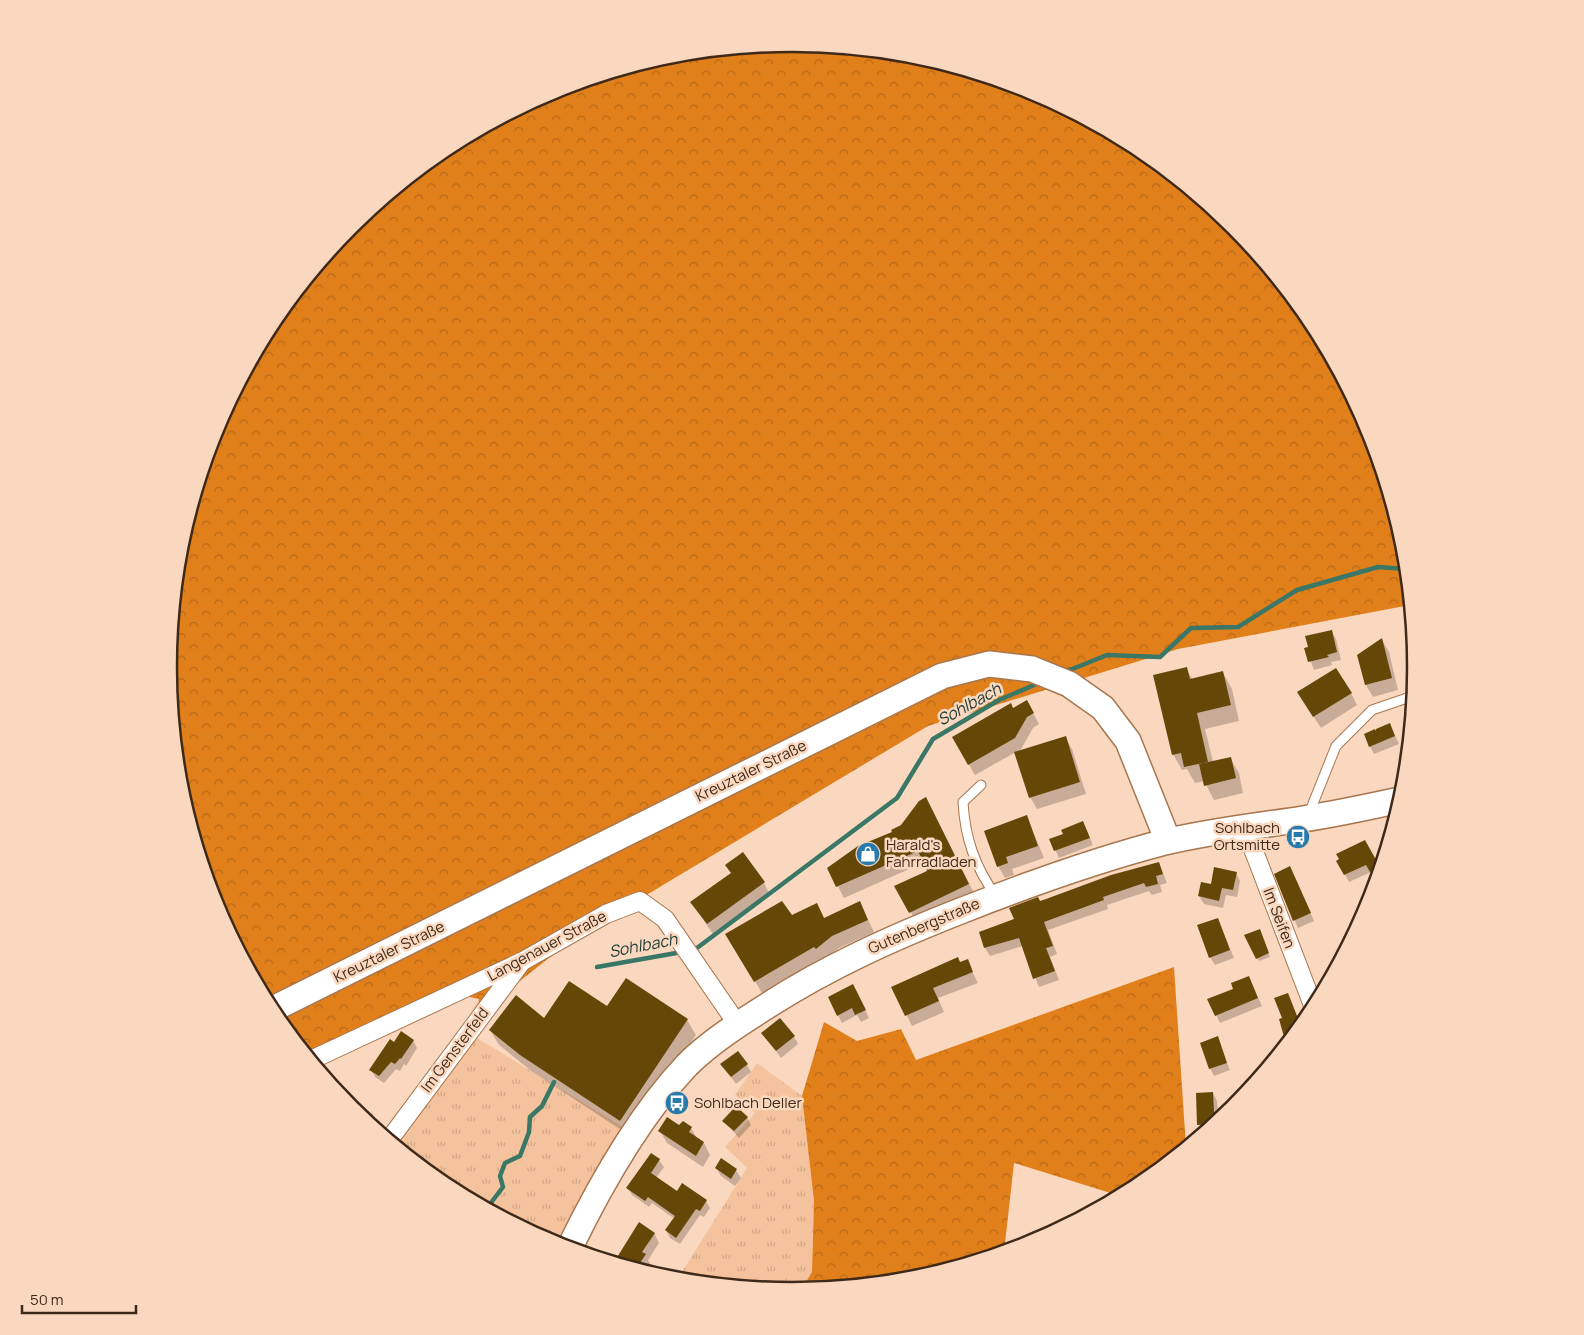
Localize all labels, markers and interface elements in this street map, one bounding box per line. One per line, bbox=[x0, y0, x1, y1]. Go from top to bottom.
water label: Sohlbach bbox=[933, 677, 1005, 730]
street label: Kreuztaler Straße bbox=[692, 734, 810, 807]
place label: Sohlbach Ortsmitte bbox=[1214, 817, 1280, 855]
bus stop icon: Sohlbach Ortsmitte bbox=[1285, 824, 1311, 850]
place label: Harald's Fahrradladen bbox=[886, 834, 976, 872]
shop icon: Harald's Fahrradladen bbox=[855, 841, 881, 867]
street label: Im Seifen bbox=[1258, 885, 1301, 951]
street label: Gutenbergstraße bbox=[865, 892, 983, 959]
street label: Langenauer Straße bbox=[484, 905, 610, 986]
street label: Kreuztaler Straße bbox=[330, 915, 448, 988]
water label: Sohlbach bbox=[607, 927, 680, 962]
street label: Im Gensterfeld bbox=[416, 1003, 493, 1096]
bus stop icon: Sohlbach Deller bbox=[664, 1090, 690, 1116]
place label: Sohlbach Deller bbox=[694, 1092, 803, 1113]
scale bar bbox=[22, 1282, 136, 1314]
text: 50 m bbox=[30, 1289, 64, 1310]

